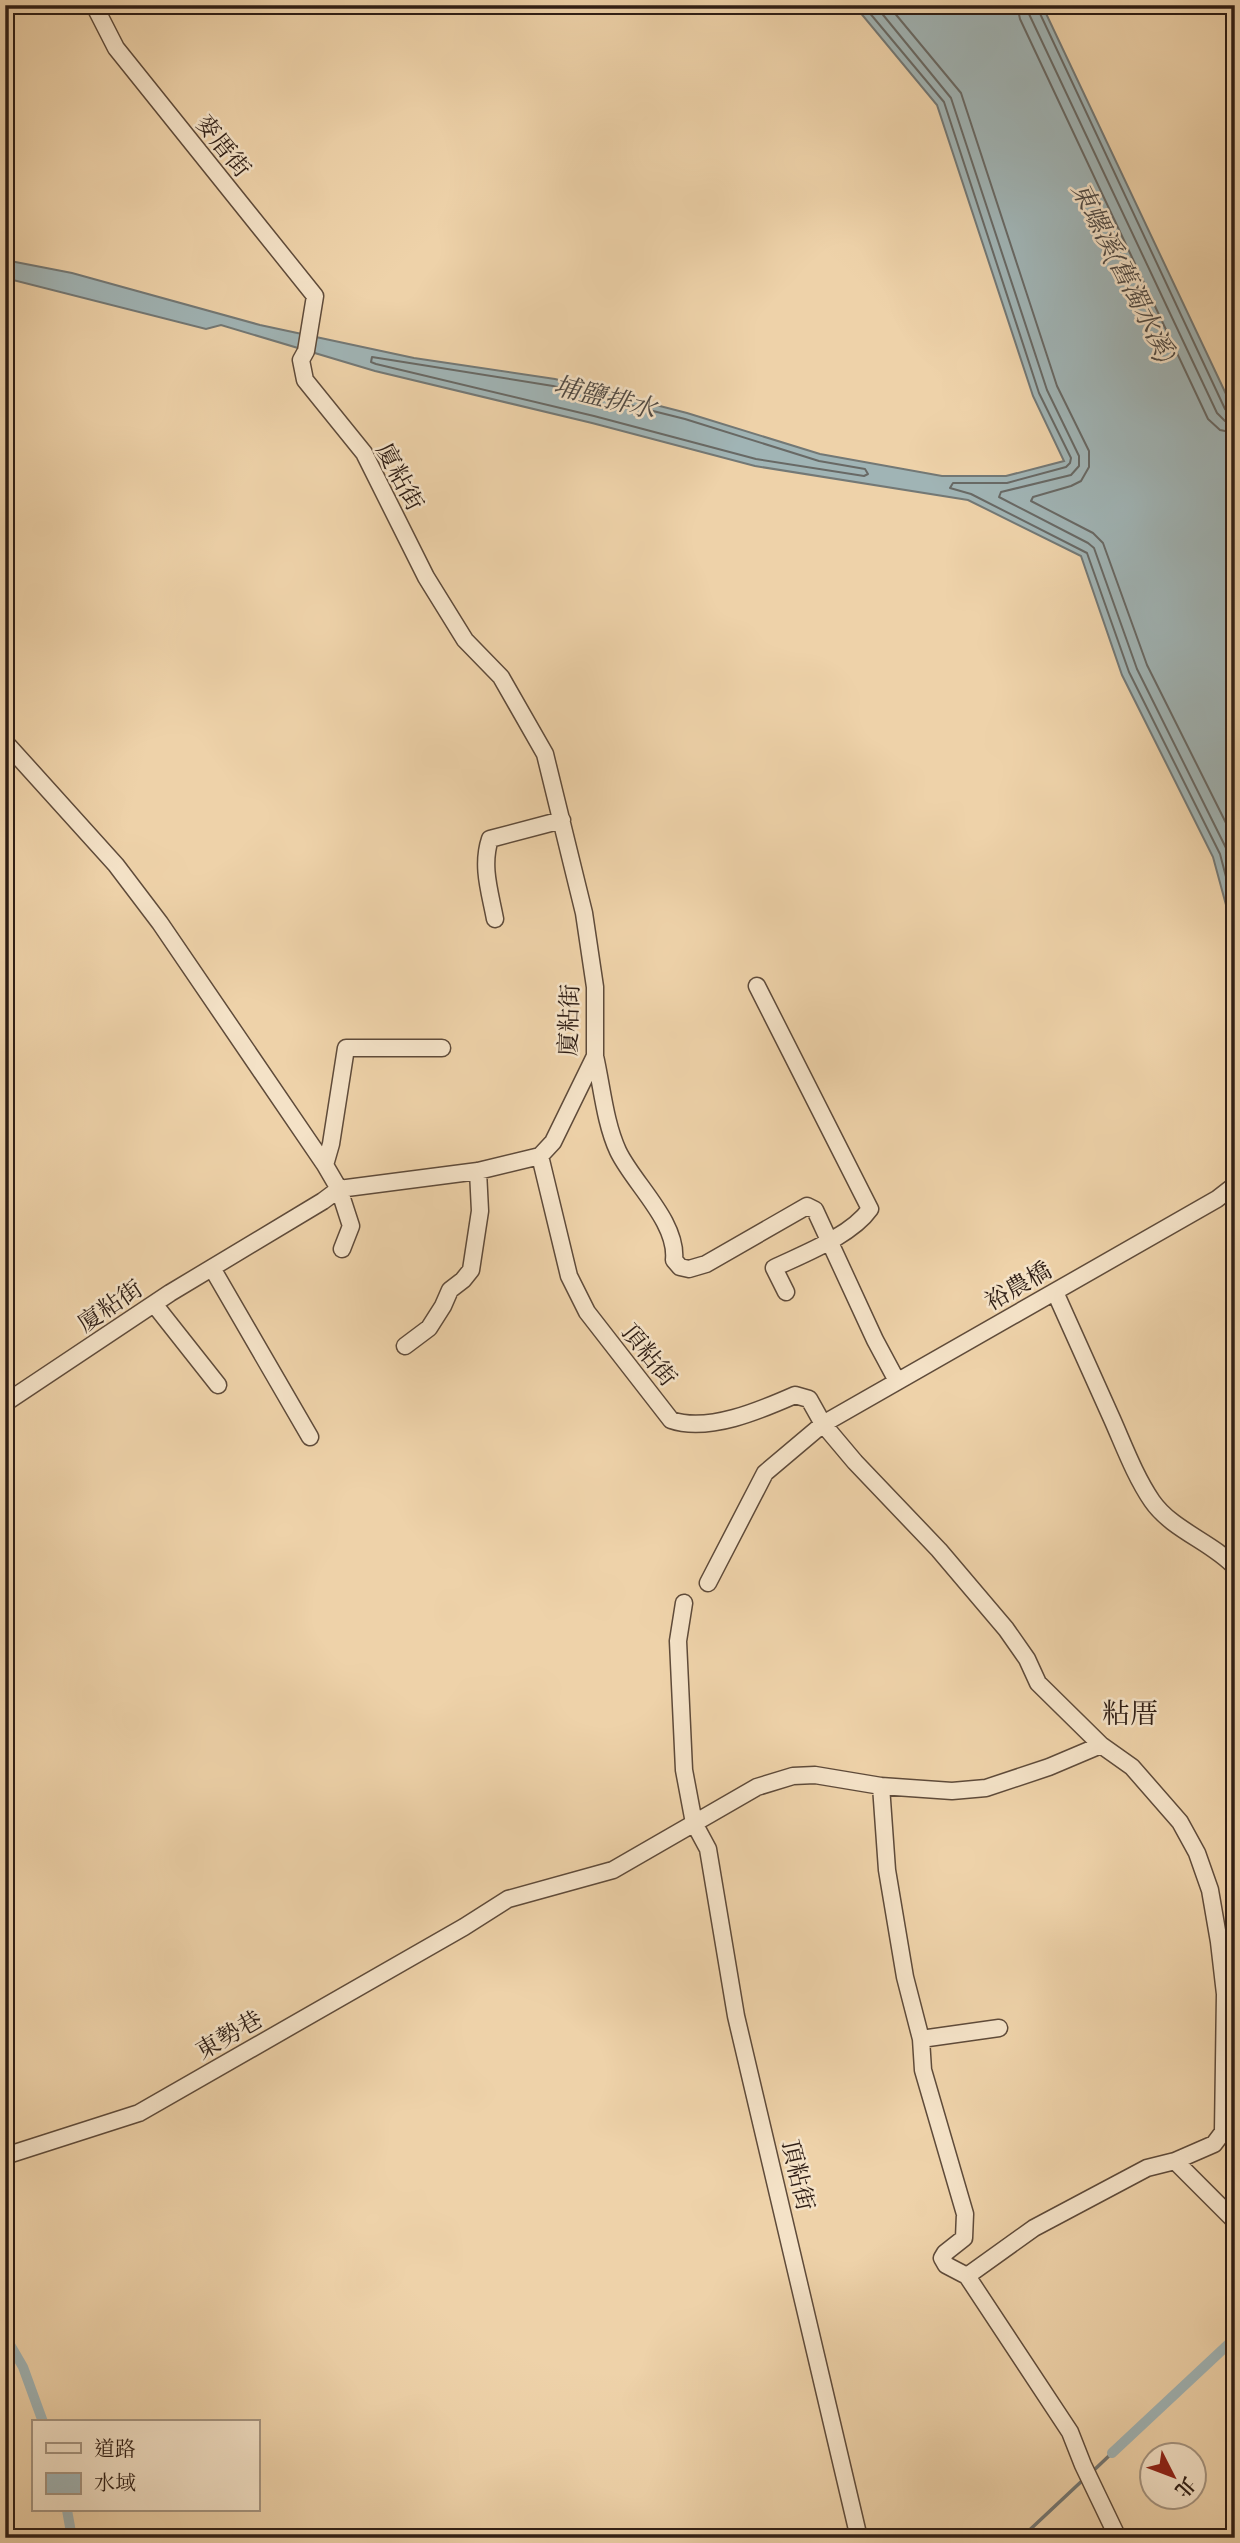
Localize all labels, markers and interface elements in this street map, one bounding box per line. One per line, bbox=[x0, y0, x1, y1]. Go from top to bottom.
street label: 麥厝街 bbox=[187, 109, 257, 185]
water label: 東螺溪(舊濁水溪) bbox=[1063, 177, 1182, 368]
water label: 埔鹽排水 bbox=[550, 370, 662, 428]
street label: 廈粘街 bbox=[368, 439, 429, 517]
street label: 廈粘街 bbox=[554, 984, 587, 1057]
street label: 裕農橋 bbox=[980, 1256, 1058, 1319]
street label: 廈粘街 bbox=[72, 1274, 149, 1340]
street label: 頂粘街 bbox=[613, 1318, 683, 1394]
district label: 粘厝 bbox=[1102, 1698, 1158, 1733]
street label: 東勢巷 bbox=[191, 2005, 269, 2068]
street label: 頂粘街 bbox=[773, 2137, 820, 2214]
legend bbox=[32, 2420, 259, 2512]
text: 道路 bbox=[94, 2437, 136, 2464]
north arrow bbox=[1138, 2442, 1208, 2512]
text: 水域 bbox=[94, 2471, 136, 2498]
text: 北 bbox=[1169, 2471, 1199, 2501]

